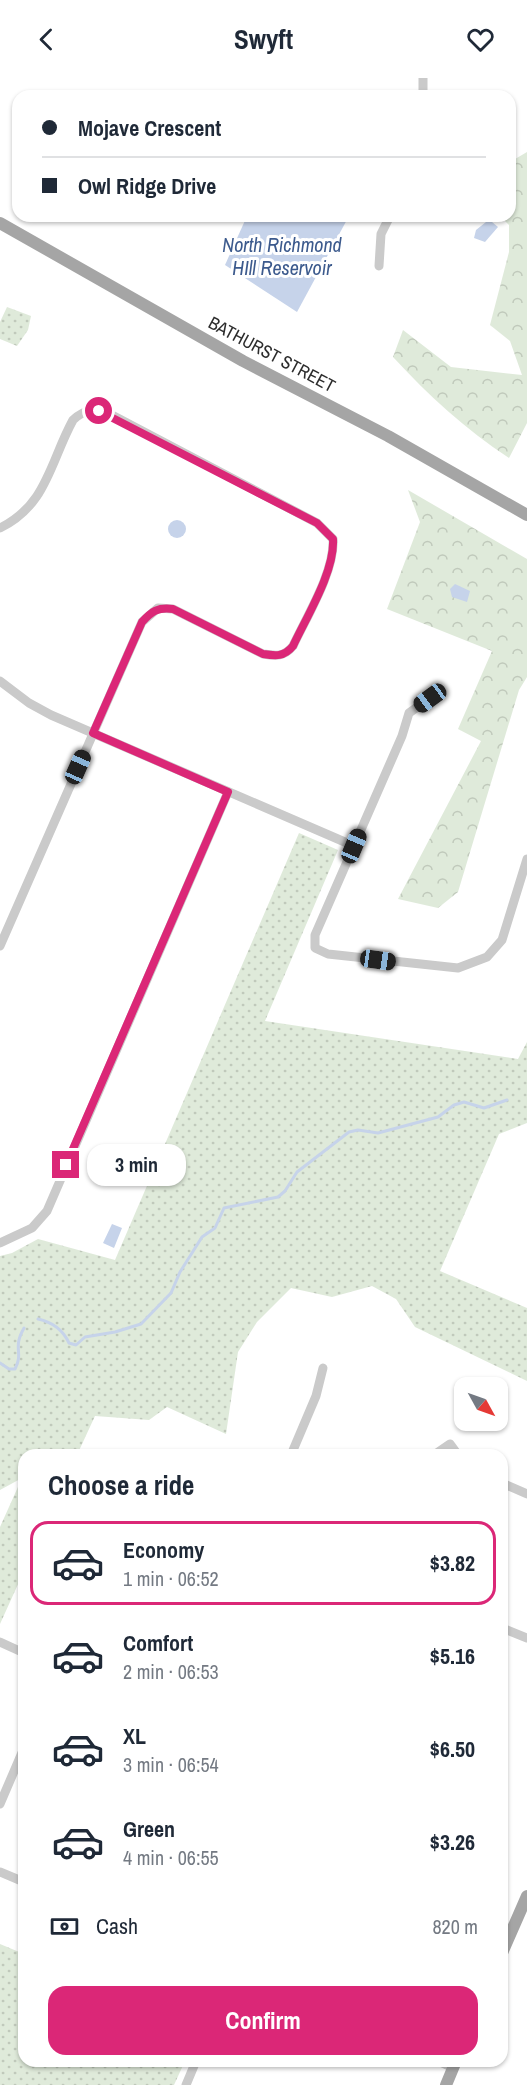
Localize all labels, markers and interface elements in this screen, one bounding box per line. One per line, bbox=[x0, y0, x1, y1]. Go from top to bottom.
text: Swyft bbox=[234, 21, 293, 57]
icon: back bbox=[30, 23, 63, 56]
icon: heart bbox=[464, 23, 497, 56]
text: Mojave Crescent bbox=[78, 113, 221, 143]
text: Owl Ridge Drive bbox=[78, 171, 216, 201]
water label: North Richmond HIll Reservoir bbox=[222, 231, 343, 281]
street label: BATHURST STREET bbox=[204, 310, 340, 398]
route start bbox=[85, 397, 112, 424]
car bbox=[410, 680, 450, 716]
car bbox=[62, 747, 94, 787]
car bbox=[339, 826, 369, 866]
car bbox=[359, 949, 397, 971]
callout: 3 min bbox=[87, 1144, 186, 1186]
route end bbox=[52, 1151, 79, 1178]
text: 3 min bbox=[115, 1151, 158, 1178]
north arrow bbox=[454, 1377, 508, 1431]
map controls bbox=[454, 1377, 508, 1431]
text: Choose a ride bbox=[48, 1467, 194, 1503]
text: Economy bbox=[123, 1535, 204, 1565]
icon: car bbox=[51, 1536, 105, 1590]
text: $3.82 bbox=[430, 1548, 475, 1578]
text: 1 min · 06:52 bbox=[123, 1565, 219, 1592]
text: Comfort bbox=[123, 1628, 193, 1658]
icon: car bbox=[51, 1629, 105, 1683]
text: $5.16 bbox=[430, 1641, 475, 1671]
text: 2 min · 06:53 bbox=[123, 1658, 219, 1685]
text: XL bbox=[123, 1721, 146, 1751]
icon: car bbox=[51, 1722, 105, 1776]
text: $6.50 bbox=[430, 1734, 475, 1764]
text: 3 min · 06:54 bbox=[123, 1751, 219, 1778]
text: Green bbox=[123, 1814, 175, 1844]
icon: car bbox=[51, 1815, 105, 1869]
text: $3.26 bbox=[430, 1827, 475, 1857]
text: 4 min · 06:55 bbox=[123, 1844, 219, 1871]
icon: cash bbox=[48, 1910, 81, 1943]
text: Cash bbox=[96, 1911, 138, 1941]
text: 820 m bbox=[432, 1913, 478, 1940]
button: Confirm bbox=[48, 1986, 478, 2055]

